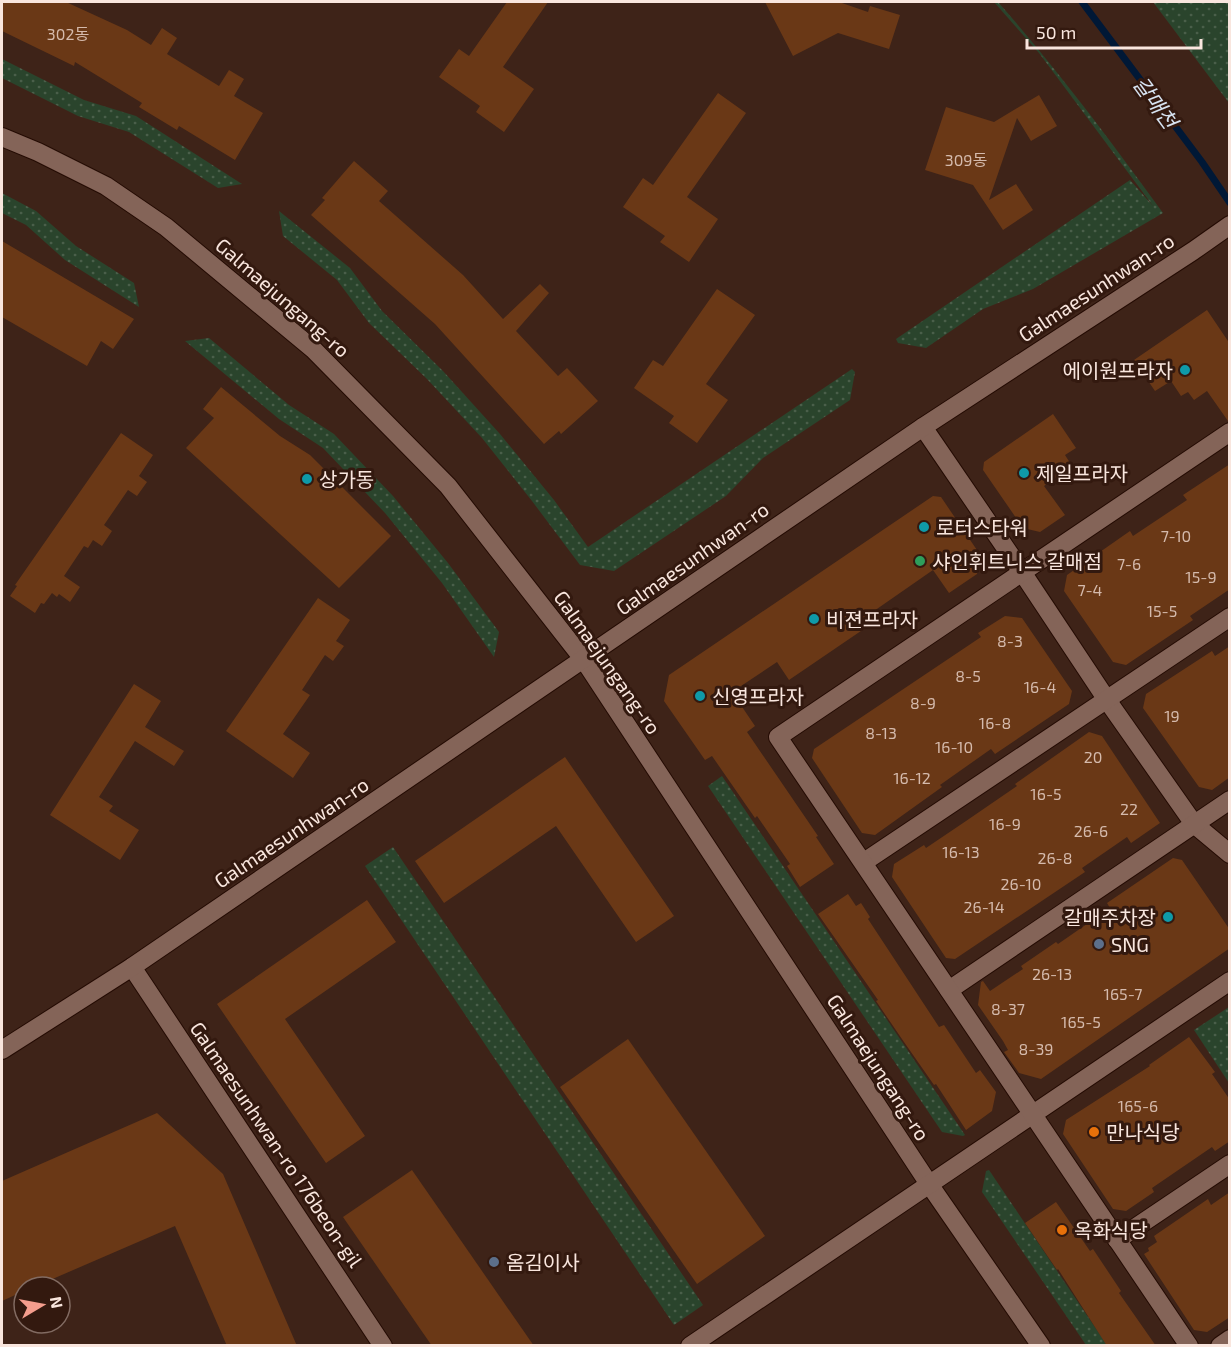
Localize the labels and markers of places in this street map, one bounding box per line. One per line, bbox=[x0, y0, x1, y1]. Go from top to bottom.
place label: 에이원프라자 bbox=[1063, 358, 1173, 382]
marker: 에이원프라자 bbox=[1178, 363, 1192, 377]
place label: 제일프라자 bbox=[1036, 461, 1128, 485]
marker: 제일프라자 bbox=[1017, 466, 1031, 480]
place label: 상가동 bbox=[319, 467, 374, 491]
marker: 상가동 bbox=[300, 472, 314, 486]
place label: 로터스타워 bbox=[936, 515, 1028, 539]
marker: 로터스타워 bbox=[917, 520, 931, 534]
place label: 샤인휘트니스 갈매점 bbox=[932, 549, 1102, 573]
marker: 샤인휘트니스 갈매점 bbox=[913, 554, 927, 568]
place label: 비젼프라자 bbox=[826, 607, 918, 631]
marker: 비젼프라자 bbox=[807, 612, 821, 626]
place label: 신영프라자 bbox=[712, 684, 804, 708]
marker: 신영프라자 bbox=[693, 689, 707, 703]
place label: 갈매주차장 bbox=[1064, 905, 1156, 929]
marker: 갈매주차장 bbox=[1161, 910, 1175, 924]
place label: SNG bbox=[1111, 932, 1149, 956]
marker: SNG bbox=[1092, 937, 1106, 951]
place label: 만나식당 bbox=[1106, 1120, 1180, 1144]
marker: 만나식당 bbox=[1087, 1125, 1101, 1139]
place label: 옥화식당 bbox=[1074, 1218, 1148, 1242]
marker: 옥화식당 bbox=[1055, 1223, 1069, 1237]
place label: 옴김이사 bbox=[506, 1250, 580, 1274]
marker: 옴김이사 bbox=[487, 1255, 501, 1269]

